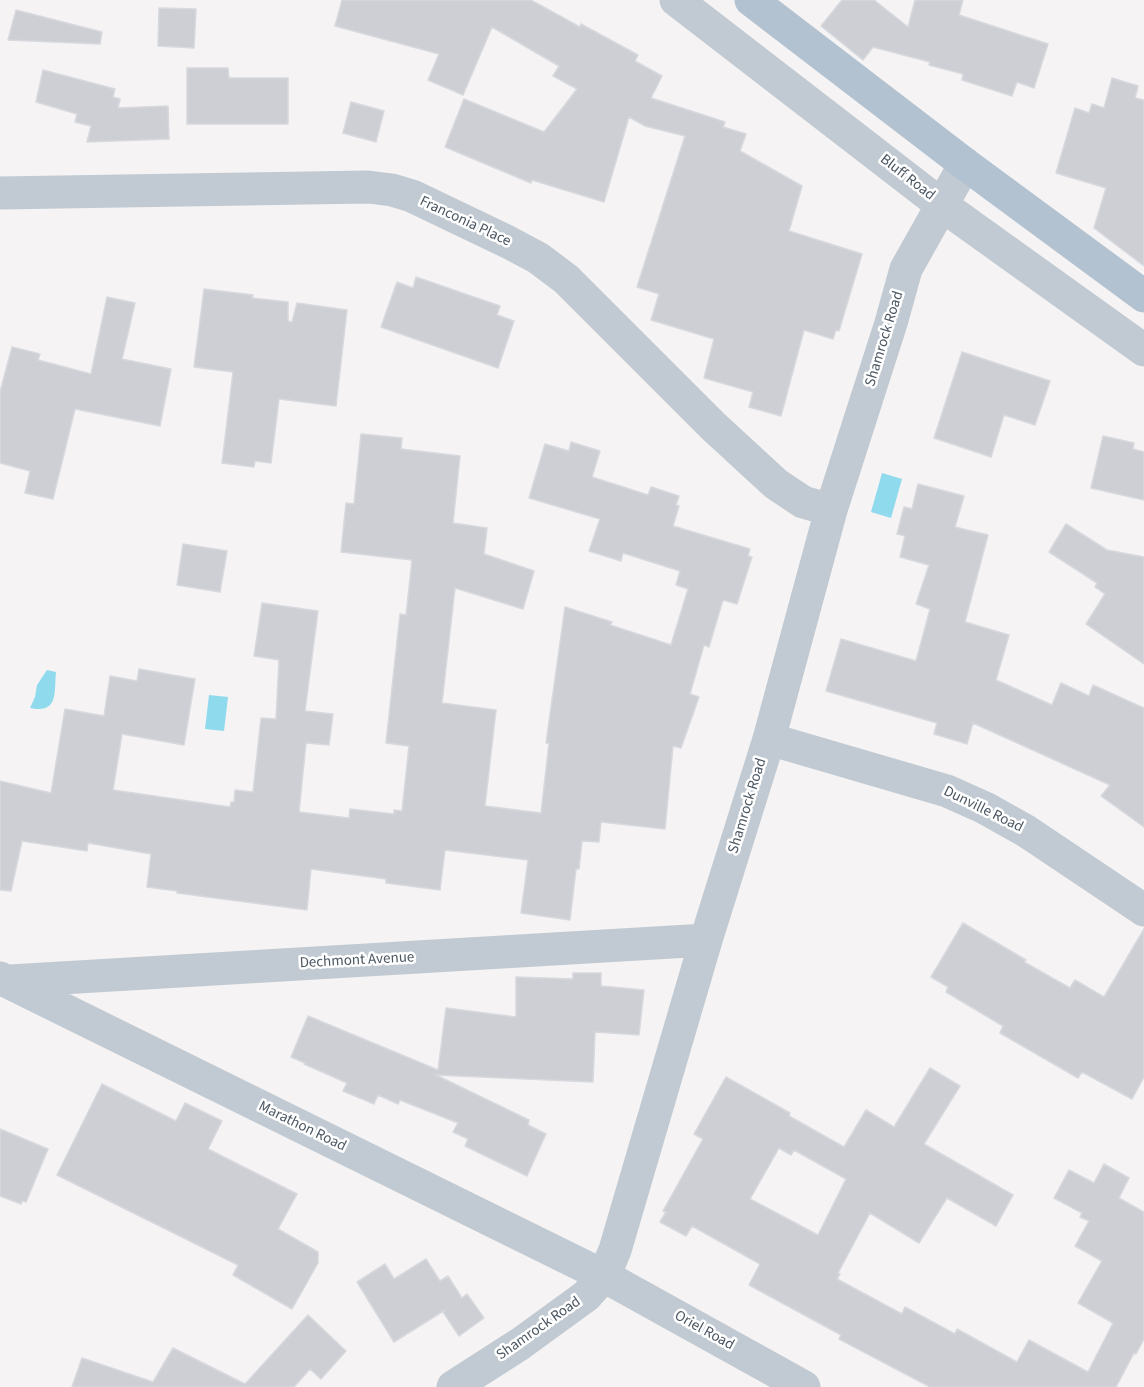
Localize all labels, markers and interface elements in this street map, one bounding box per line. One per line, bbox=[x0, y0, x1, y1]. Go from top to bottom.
street label: Bluff Road bbox=[876, 151, 938, 205]
street label: Franconia Place bbox=[416, 193, 514, 251]
street label: Shamrock Road bbox=[862, 289, 908, 389]
street label: Shamrock Road bbox=[725, 756, 771, 856]
street label: Dunville Road bbox=[940, 783, 1026, 837]
street label: Dechmont Avenue bbox=[299, 949, 415, 973]
street label: Marathon Road bbox=[255, 1098, 349, 1156]
street label: Shamrock Road bbox=[493, 1293, 585, 1365]
street label: Oriel Road bbox=[671, 1307, 737, 1355]

